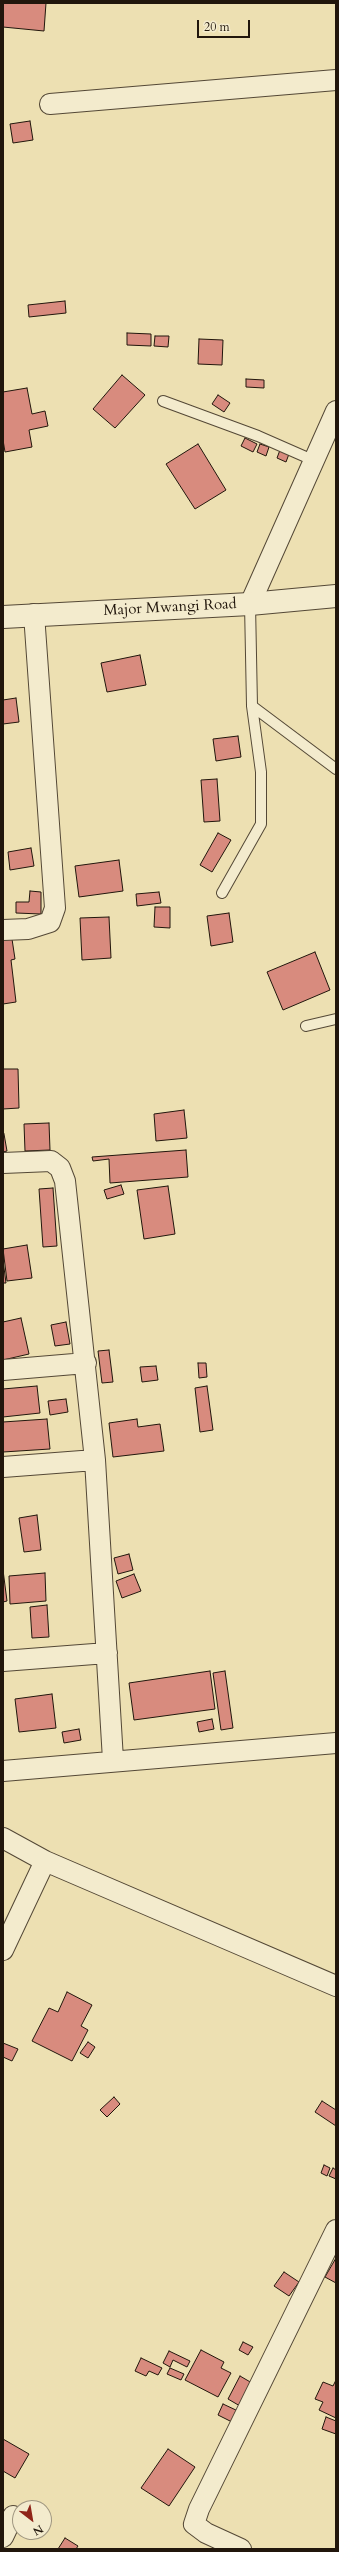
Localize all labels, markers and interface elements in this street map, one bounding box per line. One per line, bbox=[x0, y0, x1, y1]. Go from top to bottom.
scale bar bbox=[199, 12, 252, 38]
text: 20 m bbox=[204, 19, 230, 35]
street label: Major Mwangi Road bbox=[103, 596, 237, 620]
north arrow bbox=[12, 2500, 52, 2540]
text: N bbox=[30, 2521, 46, 2539]

